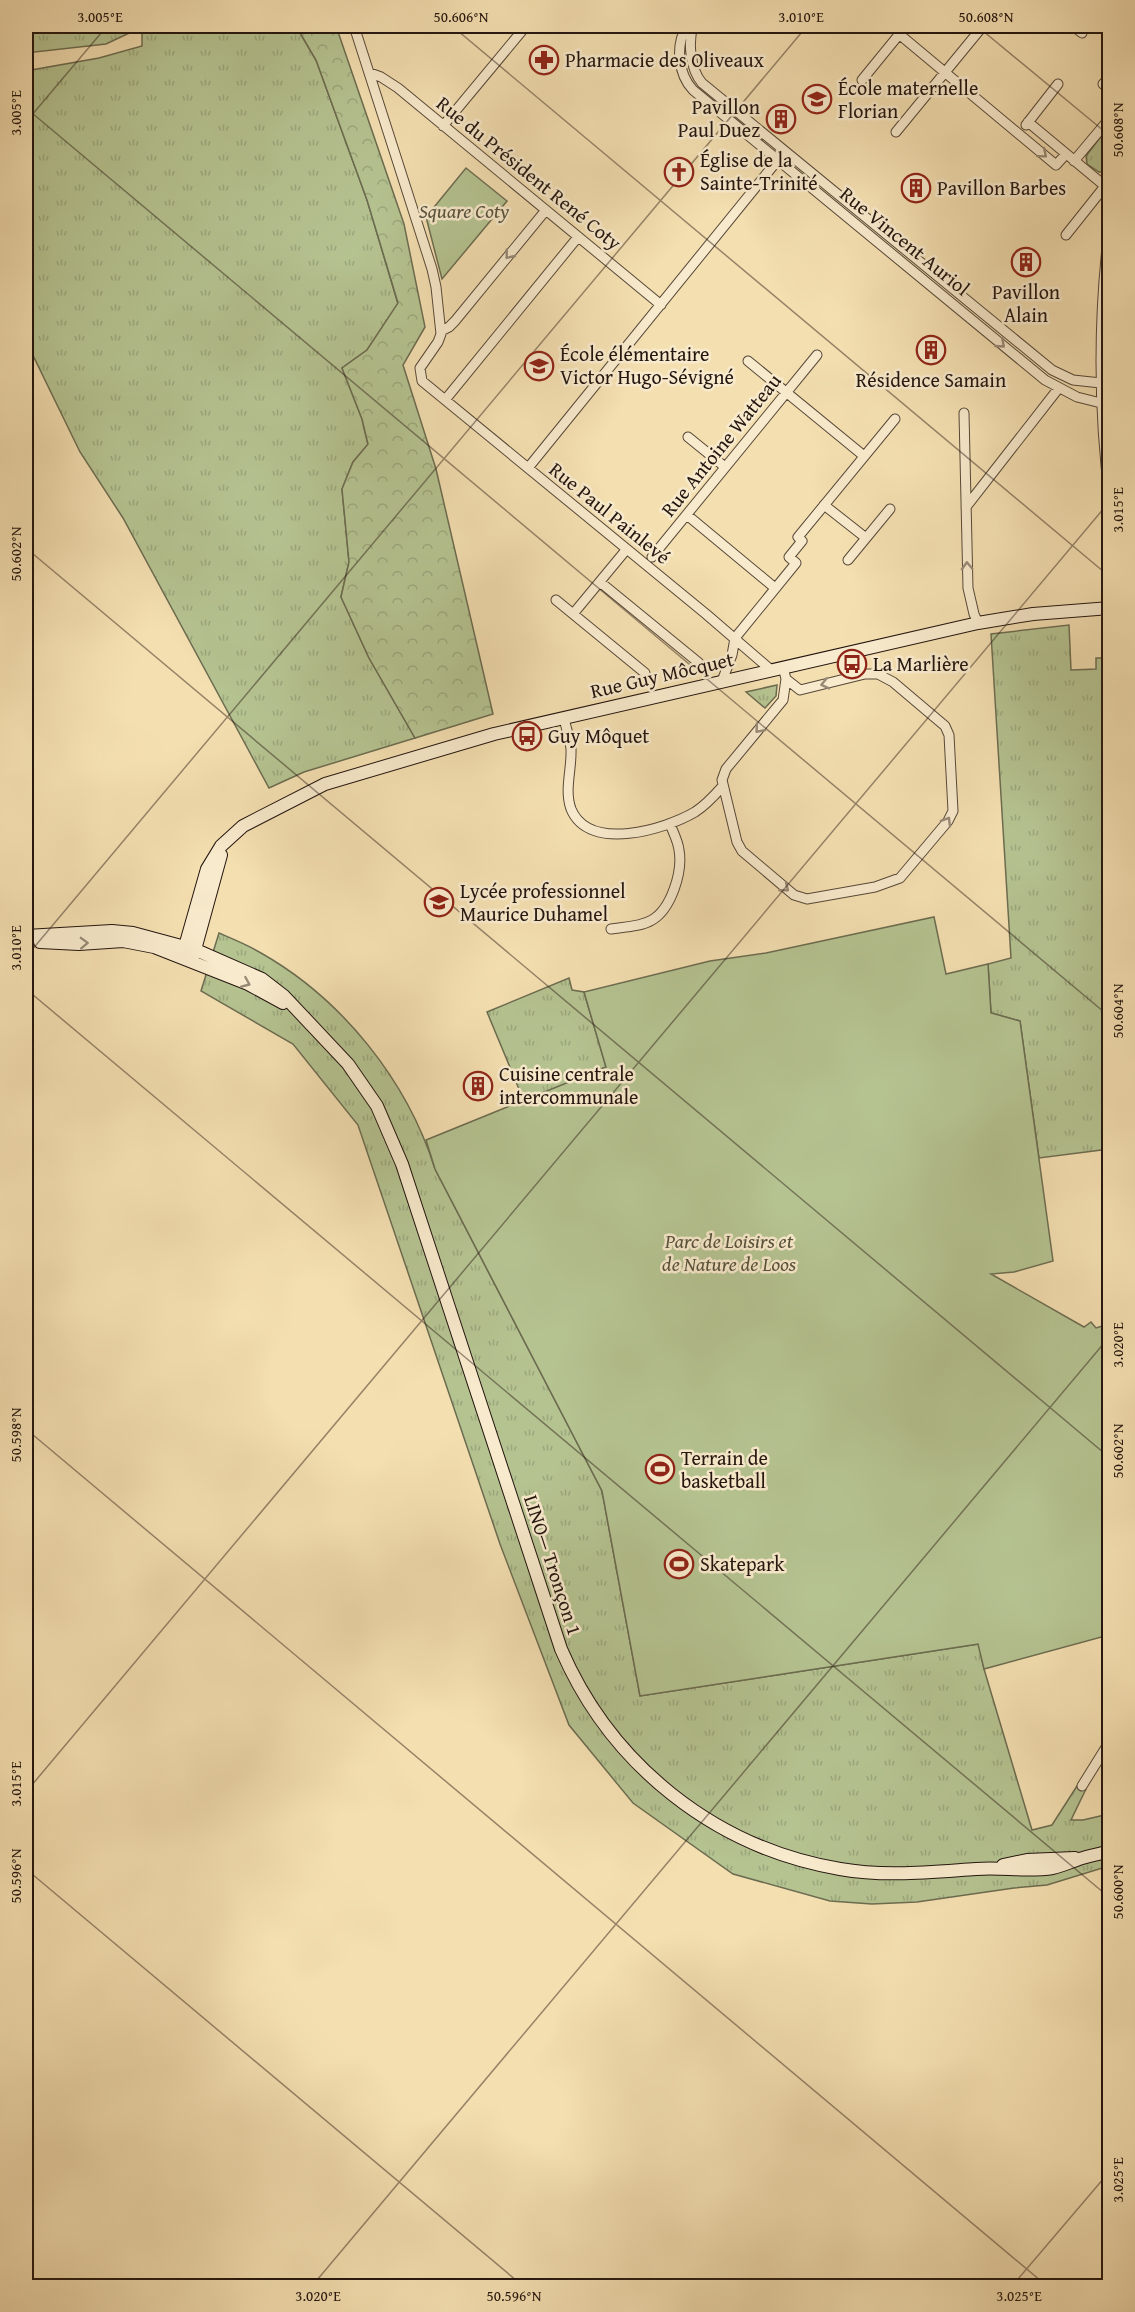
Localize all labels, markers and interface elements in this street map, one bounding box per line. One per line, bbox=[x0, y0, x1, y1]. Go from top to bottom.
text: 3.005°E bbox=[77, 6, 123, 27]
text: 50.606°N bbox=[434, 6, 489, 27]
text: 3.010°E bbox=[778, 6, 824, 27]
text: 50.608°N bbox=[959, 6, 1014, 27]
pharmacy icon: Pharmacie des Oliveaux bbox=[528, 44, 560, 76]
place label: Pharmacie des Oliveaux bbox=[565, 45, 765, 74]
place label: École maternelle Florian bbox=[838, 73, 978, 125]
school or university icon: École maternelle Florian bbox=[801, 83, 833, 115]
street label: Rue du Président René Coty bbox=[431, 89, 628, 257]
text: 3.005°E bbox=[5, 90, 26, 136]
place label: Pavillon Paul Duez bbox=[678, 92, 760, 144]
text: 50.608°N bbox=[1107, 102, 1128, 157]
building icon: Pavillon Paul Duez bbox=[765, 103, 797, 135]
place label: Église de la Sainte-Trinité bbox=[700, 145, 818, 197]
one-way arrow bbox=[1036, 147, 1047, 158]
church icon: Église de la Sainte-Trinité bbox=[663, 156, 695, 188]
building icon: Pavillon Barbes bbox=[900, 172, 932, 204]
place label: Pavillon Barbes bbox=[937, 173, 1066, 202]
street label: Rue Vincent Auriol bbox=[834, 179, 977, 302]
park label: Square Coty bbox=[419, 196, 509, 225]
building icon: Pavillon Alain bbox=[1010, 246, 1042, 278]
one-way arrow bbox=[505, 248, 516, 259]
place label: Pavillon Alain bbox=[992, 277, 1060, 329]
building icon: Résidence Samain bbox=[915, 334, 947, 366]
one-way arrow bbox=[994, 337, 1005, 348]
place label: École élémentaire Victor Hugo-Sévigné bbox=[560, 339, 734, 391]
school or university icon: École élémentaire Victor Hugo-Sévigné bbox=[523, 350, 555, 382]
place label: Résidence Samain bbox=[856, 365, 1006, 394]
street label: Rue Antoine Watteau bbox=[654, 367, 788, 523]
street label: Rue Paul Painlevé bbox=[543, 455, 677, 571]
text: 3.015°E bbox=[1107, 487, 1128, 533]
text: 50.602°N bbox=[5, 526, 26, 581]
one-way arrow bbox=[961, 562, 973, 571]
street label: Rue Guy Môcquet bbox=[587, 644, 736, 705]
bus stop icon: La Marlière bbox=[836, 648, 868, 680]
place label: La Marlière bbox=[873, 649, 969, 678]
one-way arrow bbox=[820, 676, 830, 689]
bus stop icon: Guy Môquet bbox=[511, 720, 543, 752]
place label: Guy Môquet bbox=[548, 721, 649, 750]
one-way arrow bbox=[755, 722, 766, 733]
one-way arrow bbox=[939, 816, 950, 827]
place label: Lycée professionnel Maurice Duhamel bbox=[460, 876, 626, 928]
one-way arrow bbox=[778, 881, 789, 892]
school or university icon: Lycée professionnel Maurice Duhamel bbox=[423, 886, 455, 918]
text: 3.010°E bbox=[5, 925, 26, 971]
one-way arrow bbox=[79, 937, 88, 950]
one-way arrow bbox=[240, 976, 251, 988]
text: 50.604°N bbox=[1107, 983, 1128, 1038]
place label: Cuisine centrale intercommunale bbox=[499, 1059, 638, 1111]
building icon: Cuisine centrale intercommunale bbox=[462, 1070, 494, 1102]
park label: Parc de Loisirs et de Nature de Loos bbox=[662, 1226, 797, 1278]
text: 3.020°E bbox=[1107, 1322, 1128, 1368]
text: 50.598°N bbox=[5, 1407, 26, 1462]
text: 50.602°N bbox=[1107, 1423, 1128, 1478]
place label: Terrain de basketball bbox=[681, 1443, 768, 1495]
sports icon: Terrain de basketball bbox=[644, 1453, 676, 1485]
street label: LINO— Tronçon 1 bbox=[517, 1491, 590, 1639]
sports icon: Skatepark bbox=[663, 1548, 695, 1580]
place label: Skatepark bbox=[700, 1549, 785, 1578]
text: 3.015°E bbox=[5, 1761, 26, 1807]
text: 50.596°N bbox=[5, 1848, 26, 1903]
text: 50.600°N bbox=[1107, 1864, 1128, 1919]
text: 3.025°E bbox=[1107, 2157, 1128, 2203]
text: 3.020°E bbox=[295, 2285, 341, 2306]
text: 50.596°N bbox=[487, 2285, 542, 2306]
text: 3.025°E bbox=[996, 2285, 1042, 2306]

